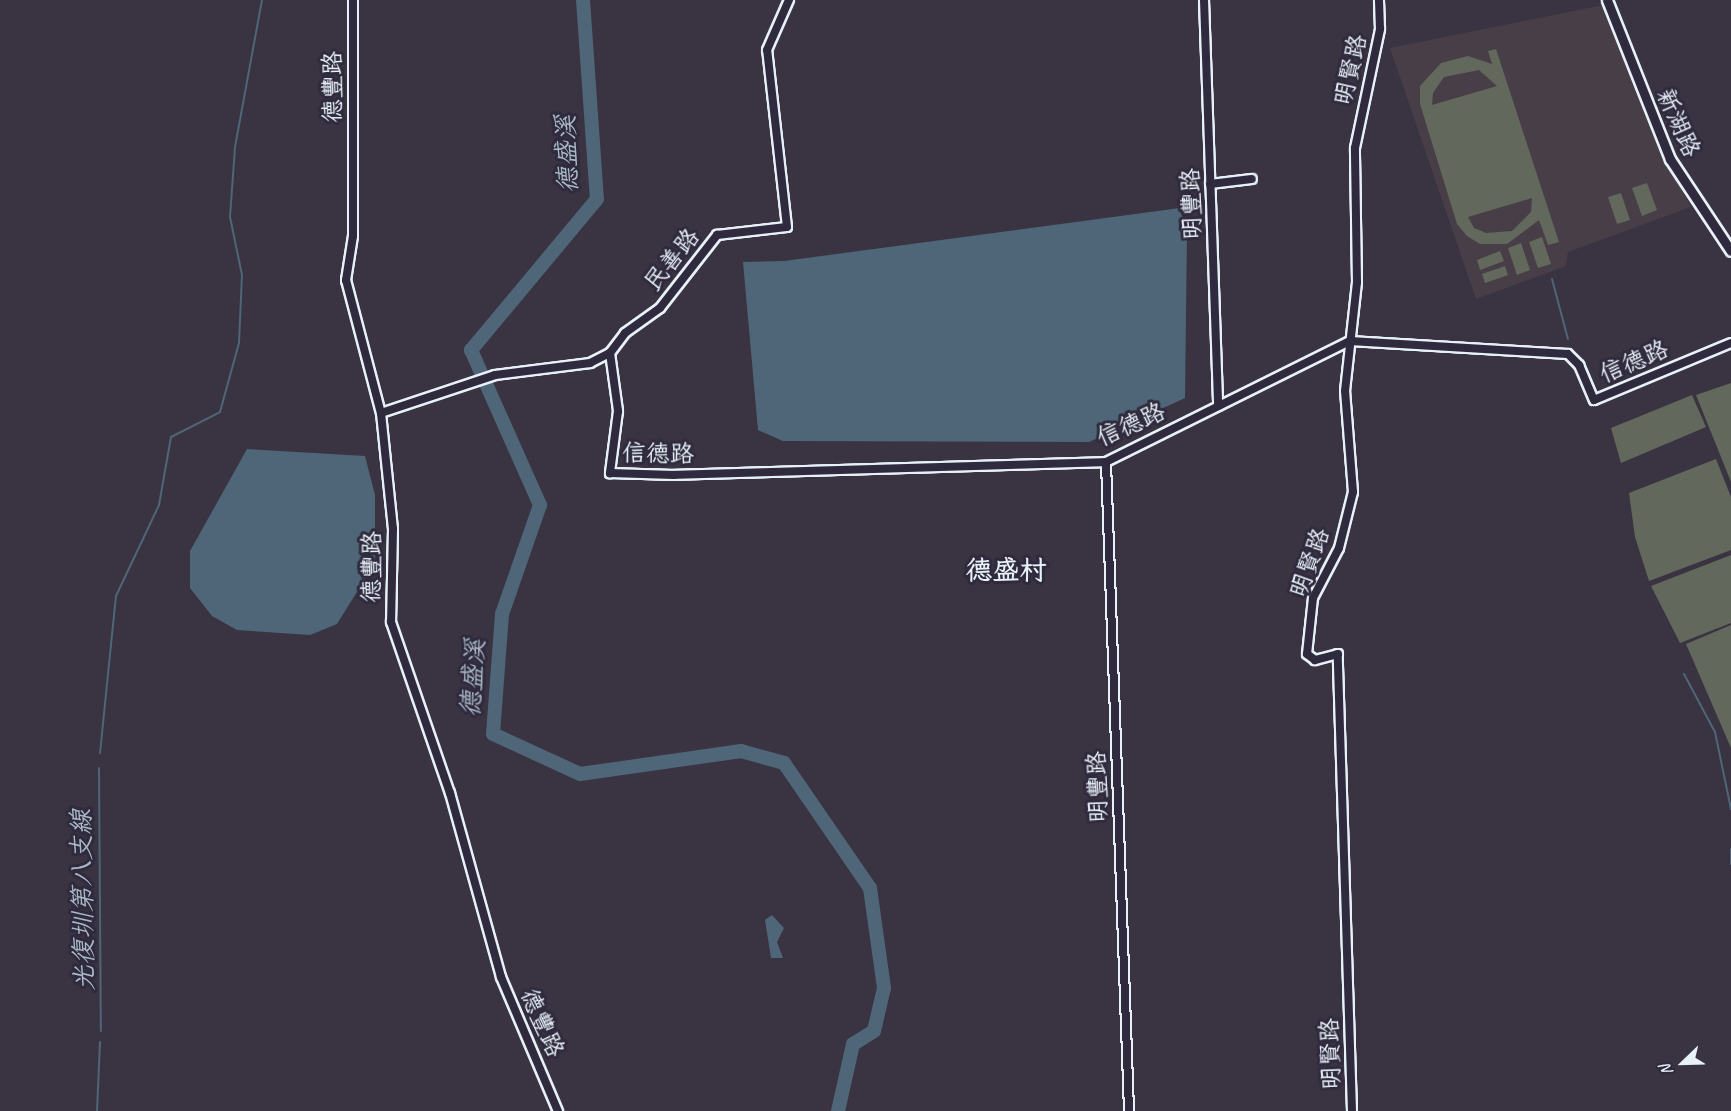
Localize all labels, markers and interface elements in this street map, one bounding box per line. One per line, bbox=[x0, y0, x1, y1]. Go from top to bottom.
street label: 明賢路 bbox=[1329, 32, 1373, 108]
street label: 德豐路 bbox=[319, 51, 347, 123]
street label: 新湖路 bbox=[1650, 84, 1706, 162]
water label: 德盛溪 bbox=[550, 114, 584, 194]
street label: 明豐路 bbox=[1176, 168, 1208, 240]
street label: 民善路 bbox=[638, 223, 706, 297]
street label: 信德路 bbox=[1595, 335, 1673, 389]
street label: 信德路 bbox=[1092, 397, 1170, 453]
street label: 信德路 bbox=[622, 439, 694, 469]
street label: 明賢路 bbox=[1284, 524, 1336, 602]
street label: 德豐路 bbox=[357, 531, 387, 603]
district label: 德盛村 bbox=[966, 555, 1046, 587]
water label: 德盛溪 bbox=[455, 638, 491, 718]
street label: 明豐路 bbox=[1082, 751, 1114, 823]
water label: 光復圳第八支線 bbox=[66, 809, 100, 991]
street label: 德豐路 bbox=[514, 984, 570, 1062]
street label: 明賢路 bbox=[1315, 1018, 1347, 1090]
north arrow bbox=[1653, 1033, 1713, 1093]
text: N bbox=[1655, 1062, 1678, 1078]

